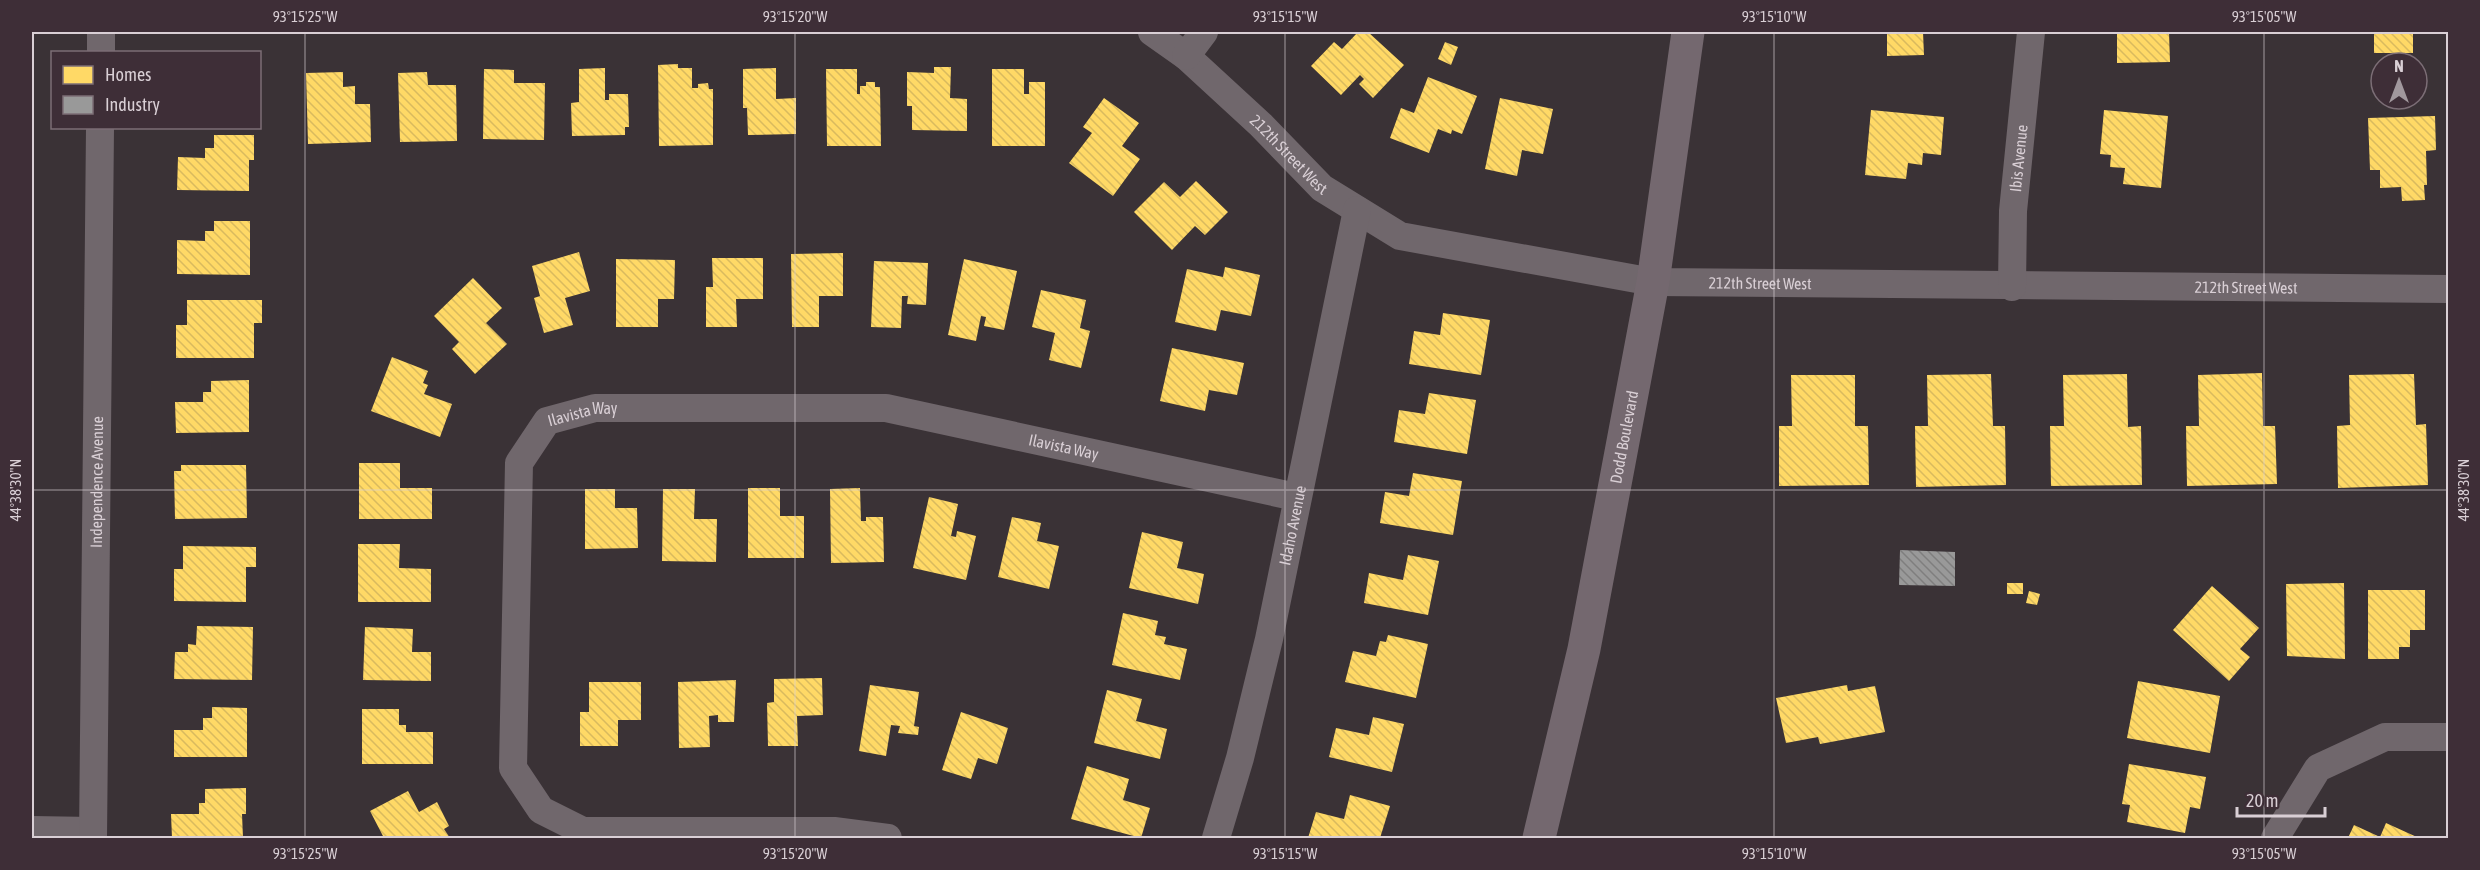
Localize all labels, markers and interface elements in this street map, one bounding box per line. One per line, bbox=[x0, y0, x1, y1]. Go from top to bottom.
text: 93°15'25"W bbox=[273, 8, 337, 25]
text: 93°15'20"W bbox=[763, 8, 827, 25]
text: 93°15'15"W bbox=[1253, 8, 1317, 25]
text: 93°15'10"W bbox=[1742, 8, 1806, 25]
text: 93°15'05"W bbox=[2232, 8, 2296, 25]
legend bbox=[51, 51, 261, 129]
north arrow bbox=[2369, 51, 2429, 111]
text: N bbox=[2394, 57, 2404, 75]
text: Homes bbox=[105, 64, 151, 85]
text: Industry bbox=[105, 94, 160, 115]
street label: 212th Street West bbox=[1247, 111, 1331, 198]
street label: Ibis Avenue bbox=[2006, 124, 2031, 193]
street label: 212th Street West bbox=[1708, 273, 1812, 292]
street label: 212th Street West bbox=[2194, 278, 2298, 297]
street label: Dodd Boulevard bbox=[1606, 389, 1641, 485]
street label: Ilavista Way bbox=[546, 399, 618, 429]
street label: Independence Avenue bbox=[87, 416, 106, 548]
street label: Ilavista Way bbox=[1027, 430, 1101, 464]
text: 44°38'30"N bbox=[7, 459, 24, 521]
text: 44°38'30"N bbox=[2455, 459, 2472, 521]
street label: Idaho Avenue bbox=[1275, 484, 1309, 567]
scale bar bbox=[2237, 780, 2326, 818]
text: 20 m bbox=[2246, 790, 2278, 811]
text: 93°15'25"W bbox=[273, 845, 337, 862]
text: 93°15'20"W bbox=[763, 845, 827, 862]
text: 93°15'15"W bbox=[1253, 845, 1317, 862]
text: 93°15'10"W bbox=[1742, 845, 1806, 862]
text: 93°15'05"W bbox=[2232, 845, 2296, 862]

